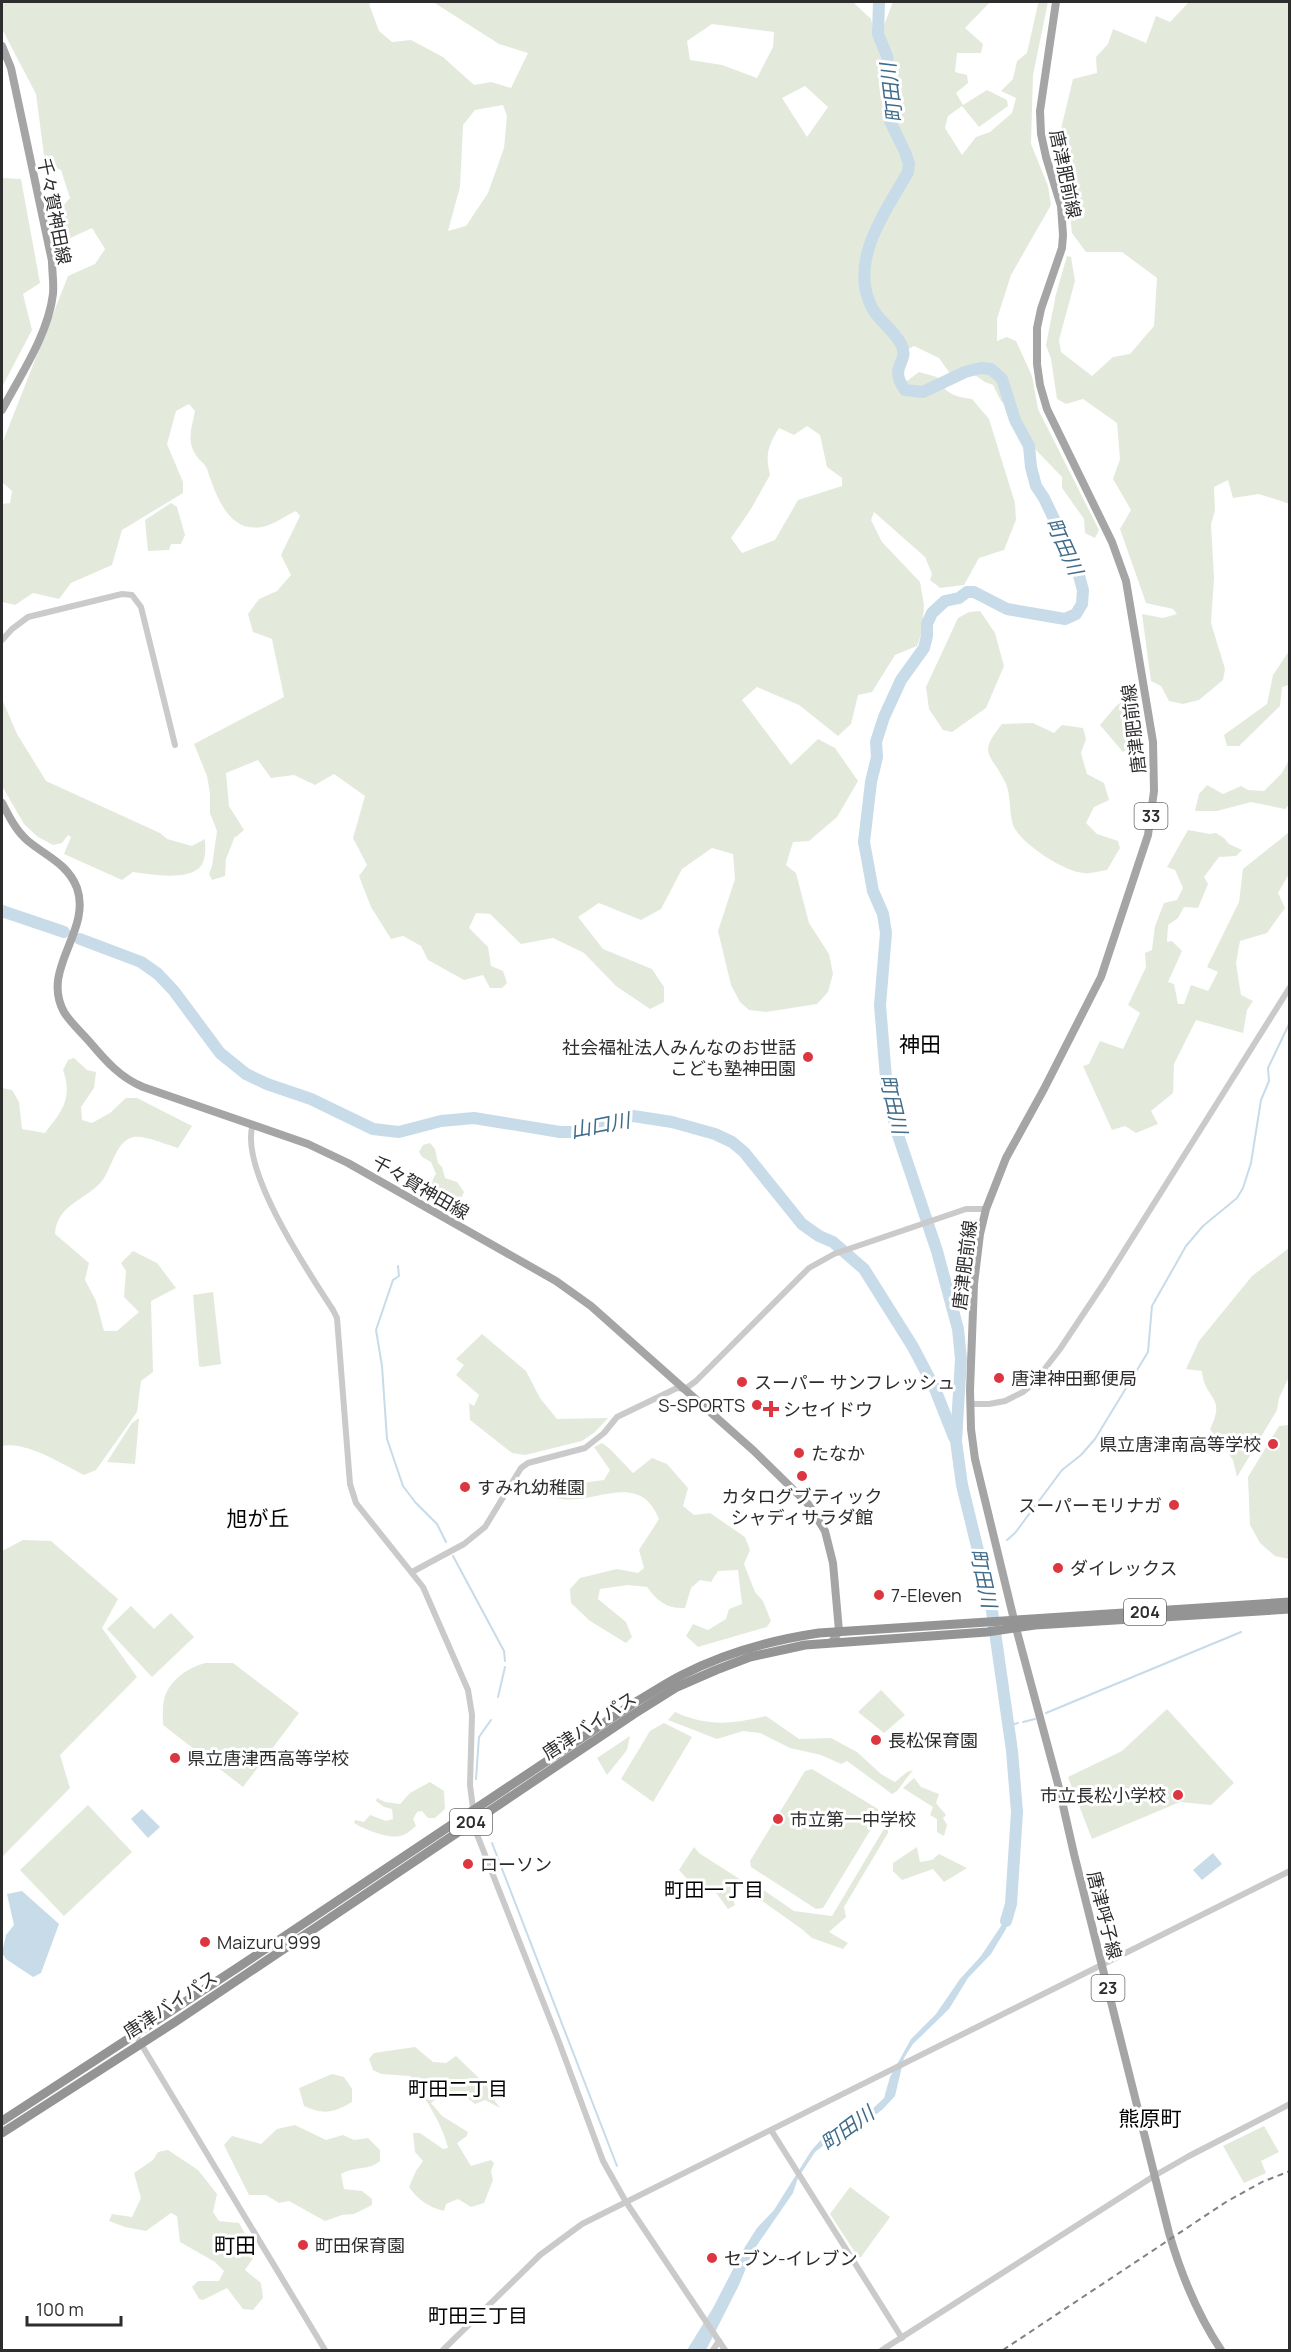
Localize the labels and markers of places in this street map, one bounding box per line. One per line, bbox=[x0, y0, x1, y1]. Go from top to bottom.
place label: 社会福祉法人みんなのお世話 こども塾神田園 bbox=[562, 1035, 796, 1080]
marker: 社会福祉法人みんなのお世話 こども塾神田園 bbox=[801, 1050, 815, 1064]
place label: 唐津神田郵便局 bbox=[1011, 1366, 1137, 1390]
place label: スーパー サンフレッシュ bbox=[754, 1370, 955, 1394]
marker: 唐津神田郵便局 bbox=[992, 1371, 1006, 1385]
marker: スーパー サンフレッシュ bbox=[735, 1375, 749, 1389]
place label: S-SPORTS bbox=[658, 1393, 745, 1417]
place label: シセイドウ bbox=[783, 1397, 873, 1421]
marker: S-SPORTS bbox=[750, 1398, 764, 1412]
marker: シセイドウ bbox=[764, 1402, 778, 1416]
place label: 県立唐津南高等学校 bbox=[1099, 1432, 1261, 1456]
marker: 県立唐津南高等学校 bbox=[1266, 1437, 1280, 1451]
place label: たなか bbox=[811, 1441, 865, 1465]
marker: たなか bbox=[792, 1446, 806, 1460]
marker: カタログブティック シャディサラダ館 bbox=[795, 1469, 809, 1483]
place label: すみれ幼稚園 bbox=[477, 1475, 585, 1499]
marker: すみれ幼稚園 bbox=[458, 1480, 472, 1494]
place label: カタログブティック シャディサラダ館 bbox=[722, 1484, 882, 1529]
place label: スーパーモリナガ bbox=[1018, 1493, 1162, 1517]
marker: スーパーモリナガ bbox=[1167, 1498, 1181, 1512]
place label: ダイレックス bbox=[1070, 1556, 1177, 1580]
marker: ダイレックス bbox=[1051, 1561, 1065, 1575]
place label: 7-Eleven bbox=[891, 1583, 962, 1607]
marker: 7-Eleven bbox=[872, 1588, 886, 1602]
place label: 長松保育園 bbox=[888, 1728, 978, 1752]
marker: 長松保育園 bbox=[869, 1733, 883, 1747]
place label: 県立唐津西高等学校 bbox=[187, 1746, 349, 1770]
marker: 県立唐津西高等学校 bbox=[168, 1751, 182, 1765]
place label: 市立長松小学校 bbox=[1040, 1783, 1166, 1807]
marker: 市立長松小学校 bbox=[1171, 1788, 1185, 1802]
place label: 市立第一中学校 bbox=[790, 1807, 916, 1831]
marker: 市立第一中学校 bbox=[771, 1812, 785, 1826]
place label: ローソン bbox=[480, 1852, 552, 1876]
marker: ローソン bbox=[461, 1857, 475, 1871]
place label: Maizuru 999 bbox=[217, 1930, 321, 1954]
marker: Maizuru 999 bbox=[198, 1935, 212, 1949]
place label: 町田保育園 bbox=[315, 2233, 405, 2257]
marker: 町田保育園 bbox=[296, 2238, 310, 2252]
place label: セブン-イレブン bbox=[724, 2246, 858, 2270]
marker: セブン-イレブン bbox=[705, 2251, 719, 2265]

